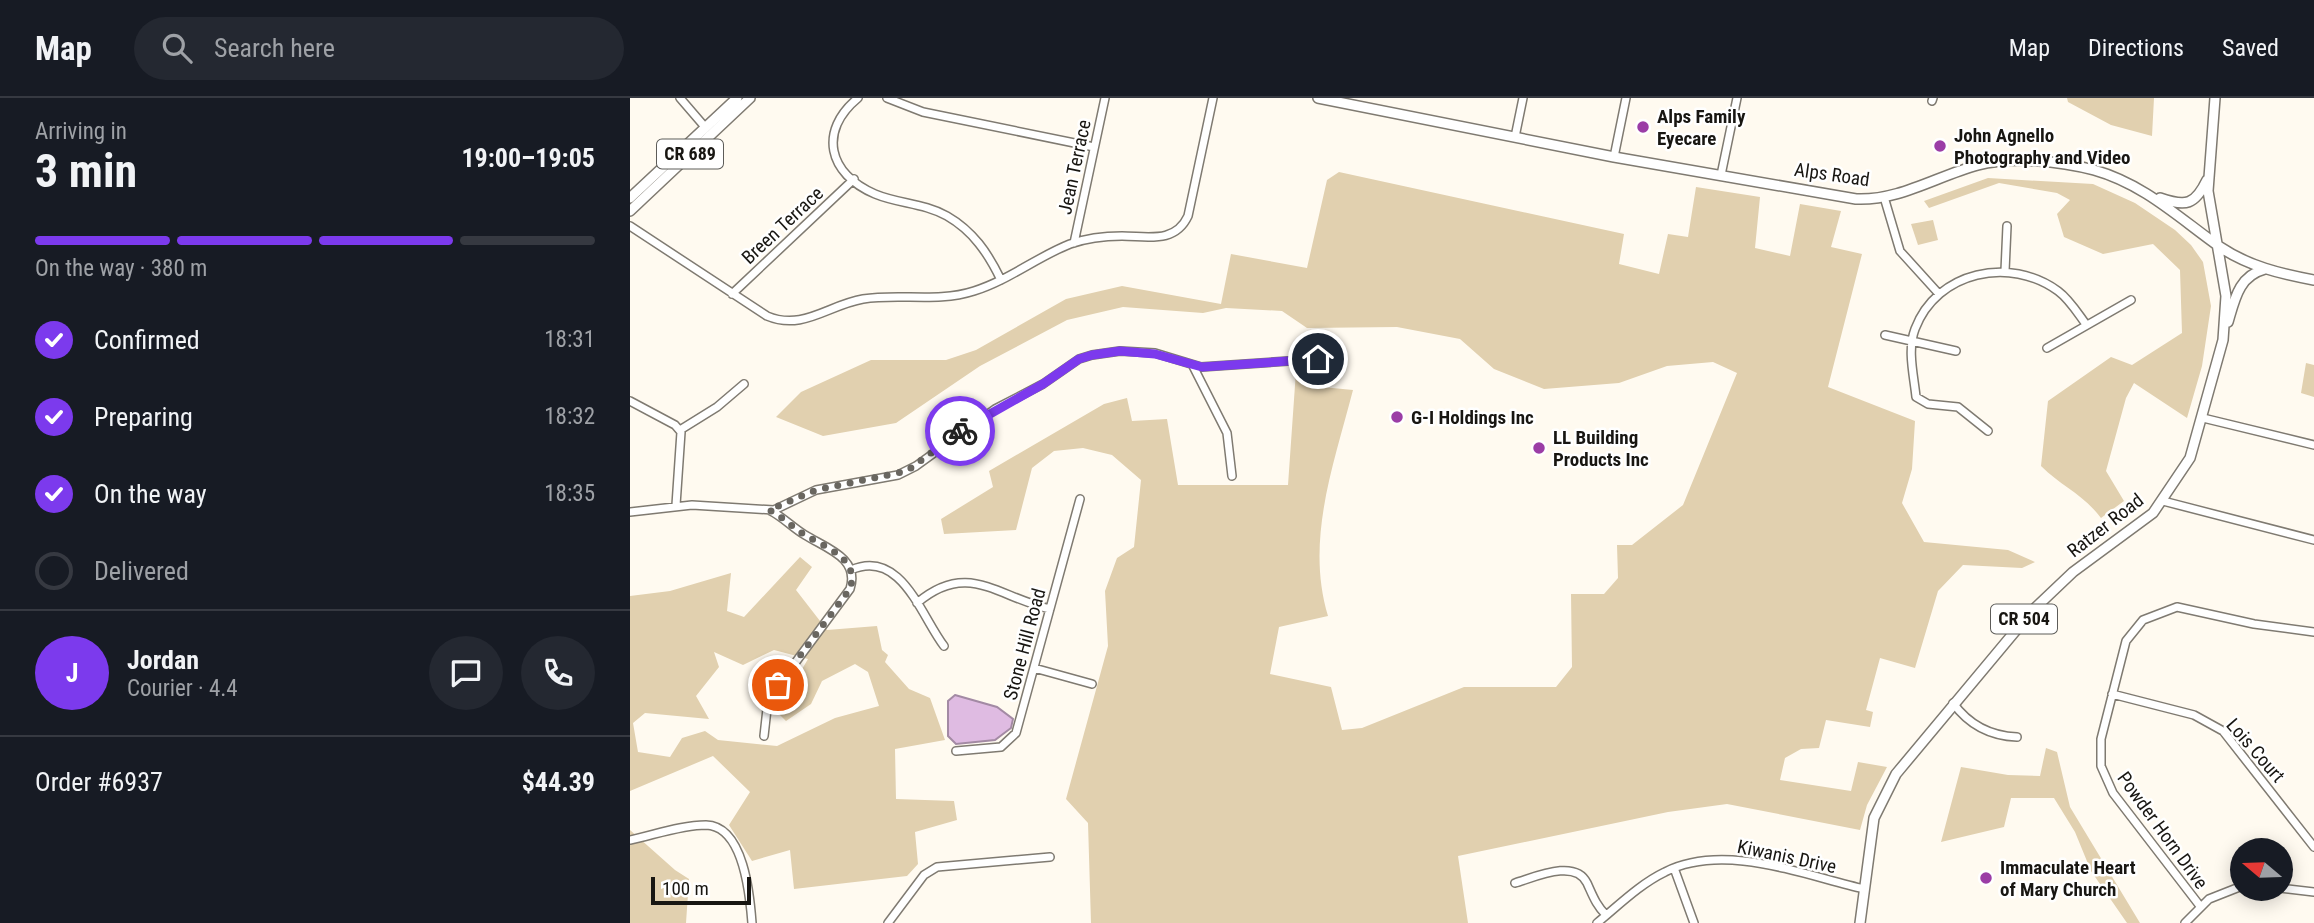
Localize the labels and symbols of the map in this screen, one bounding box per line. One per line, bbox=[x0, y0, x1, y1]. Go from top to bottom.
place label: Alps Family Eyecare bbox=[1657, 105, 1746, 150]
street label: Jean Terrace bbox=[1053, 118, 1096, 217]
marker: Alps Family Eyecare bbox=[1635, 119, 1651, 135]
place label: John Agnello Photography and Video bbox=[1954, 124, 2131, 169]
marker: John Agnello Photography and Video bbox=[1932, 138, 1948, 154]
road number: CR 689 bbox=[657, 140, 723, 168]
street label: Alps Road bbox=[1793, 158, 1871, 191]
street label: Breen Terrace bbox=[737, 182, 828, 269]
pin bbox=[1288, 329, 1348, 389]
courier bbox=[925, 396, 995, 466]
place label: G-I Holdings Inc bbox=[1411, 406, 1534, 429]
marker: G-I Holdings Inc bbox=[1389, 409, 1405, 425]
place label: LL Building Products Inc bbox=[1553, 426, 1649, 471]
marker: LL Building Products Inc bbox=[1531, 440, 1547, 456]
street label: Ratzer Road bbox=[2063, 489, 2148, 562]
street label: Stone Hill Road bbox=[999, 586, 1050, 702]
road number: CR 504 bbox=[1991, 604, 2057, 634]
pin bbox=[748, 655, 808, 715]
street label: Lois Court bbox=[2222, 714, 2290, 787]
street label: Powder Horn Drive bbox=[2112, 767, 2213, 893]
street label: Kiwanis Drive bbox=[1735, 835, 1839, 878]
north arrow bbox=[2230, 838, 2292, 901]
place label: Immaculate Heart of Mary Church bbox=[2000, 856, 2136, 901]
marker: Immaculate Heart of Mary Church bbox=[1978, 870, 1994, 886]
scale bar bbox=[651, 874, 751, 906]

